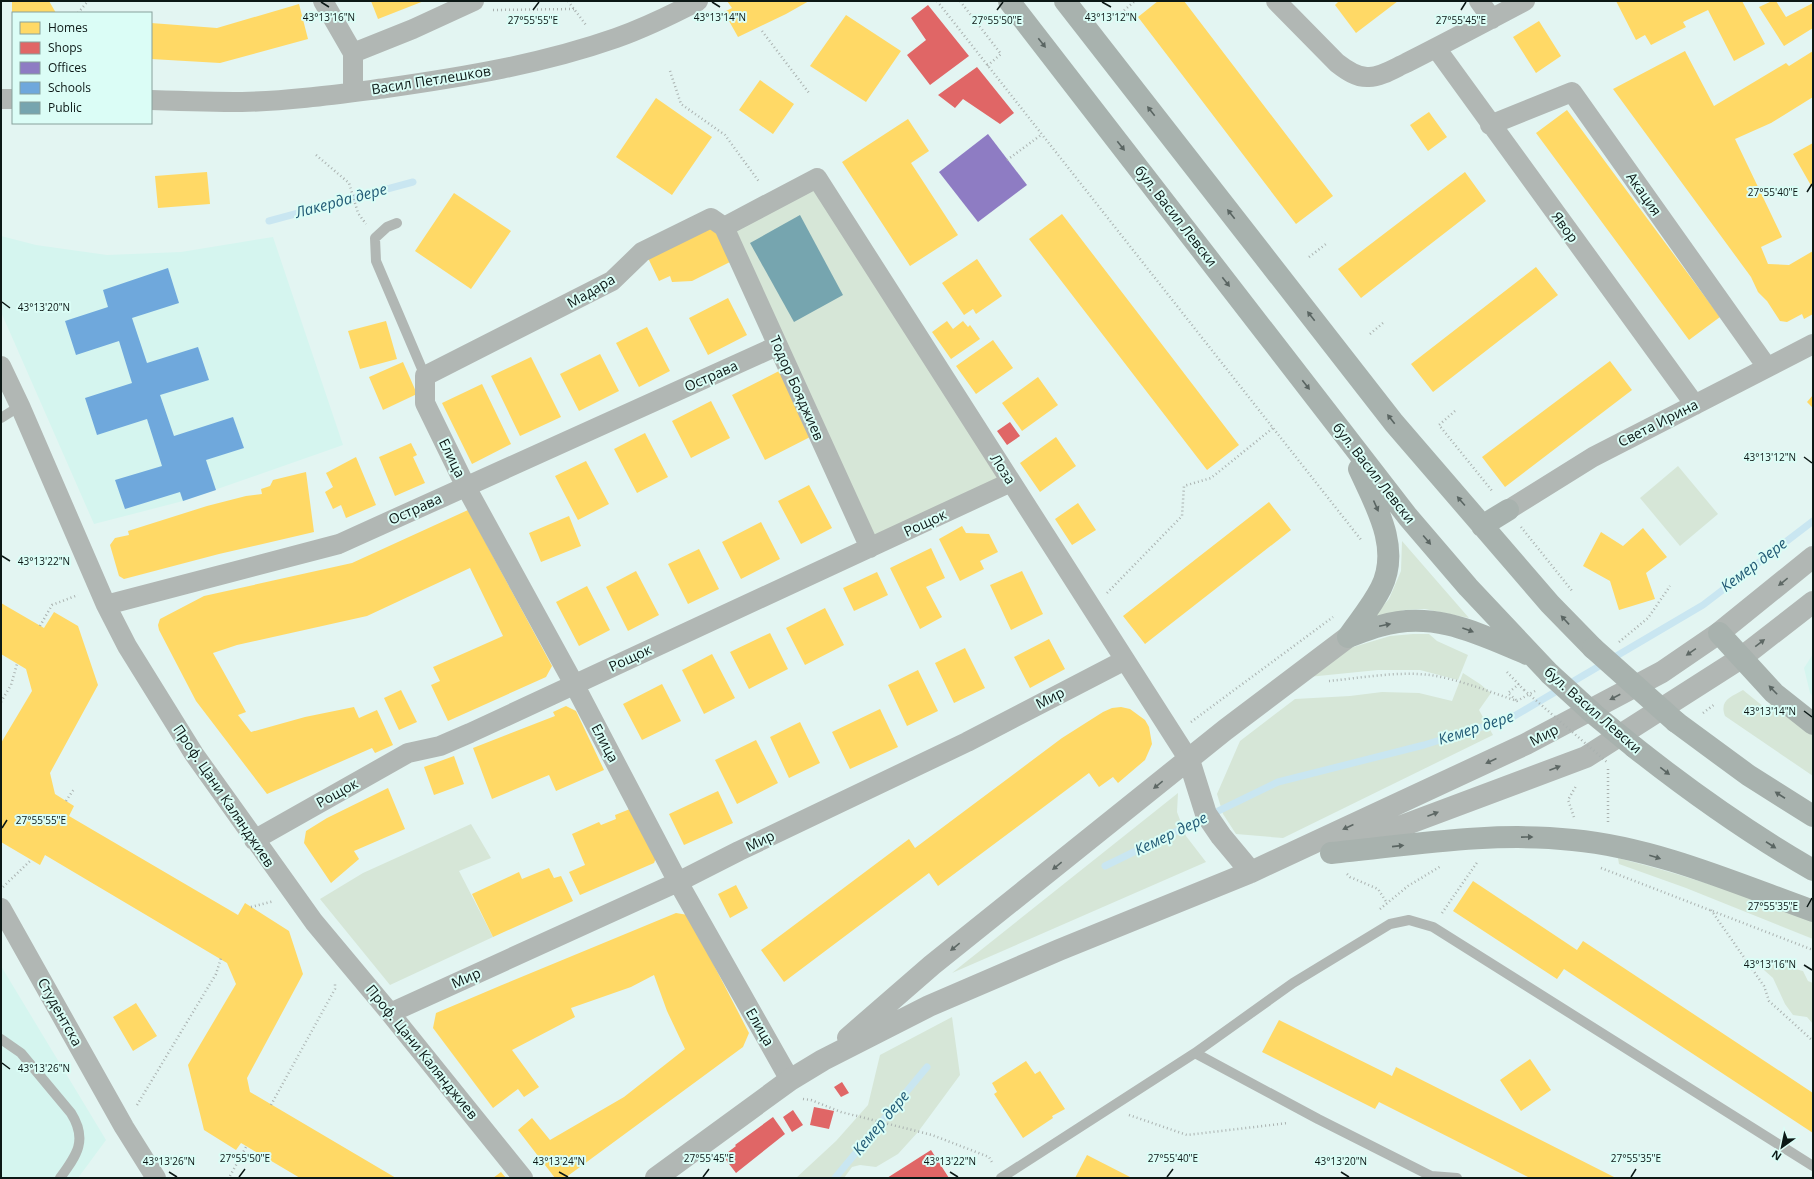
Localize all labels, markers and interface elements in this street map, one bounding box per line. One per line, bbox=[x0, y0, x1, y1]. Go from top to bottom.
text: 43°13'16"N bbox=[303, 10, 355, 24]
text: 43°13'14"N bbox=[694, 10, 746, 24]
text: 43°13'12"N bbox=[1085, 10, 1137, 24]
legend bbox=[12, 12, 152, 124]
text: 27°55'55"E bbox=[508, 13, 558, 27]
text: 27°55'50"E bbox=[972, 13, 1022, 27]
text: 27°55'45"E bbox=[1436, 13, 1486, 27]
text: Homes bbox=[48, 19, 88, 36]
one-way arrow bbox=[1037, 37, 1046, 48]
text: Shops bbox=[48, 39, 83, 56]
text: Offices bbox=[48, 59, 87, 76]
street label: Васил Петлешков bbox=[370, 61, 492, 98]
text: Schools bbox=[48, 79, 91, 96]
text: Public bbox=[48, 99, 82, 116]
one-way arrow bbox=[1147, 106, 1156, 117]
one-way arrow bbox=[1117, 140, 1125, 151]
street label: бул. Васил Левски bbox=[1131, 161, 1222, 270]
street label: Акация bbox=[1622, 168, 1666, 219]
water label: Лакерда дере bbox=[292, 178, 389, 222]
text: 27°55'40"E bbox=[1748, 185, 1798, 199]
street label: Явор bbox=[1548, 207, 1583, 246]
one-way arrow bbox=[1227, 208, 1236, 219]
street label: Мадара bbox=[563, 269, 618, 312]
one-way arrow bbox=[1222, 276, 1231, 287]
text: 43°13'20"N bbox=[18, 300, 70, 314]
one-way arrow bbox=[1307, 311, 1316, 322]
street label: Тодор Бояджиев bbox=[766, 332, 829, 443]
street label: Острава bbox=[681, 355, 740, 396]
one-way arrow bbox=[1302, 379, 1310, 390]
street label: Света Ирина bbox=[1614, 394, 1701, 451]
one-way arrow bbox=[1387, 413, 1396, 424]
street label: бул. Васил Левски bbox=[1329, 418, 1420, 527]
street label: Елица bbox=[435, 435, 470, 480]
street label: Лоза bbox=[987, 450, 1020, 488]
text: 43°13'12"N bbox=[1744, 450, 1796, 464]
street label: Острава bbox=[385, 488, 444, 529]
one-way arrow bbox=[1457, 497, 1466, 506]
one-way arrow bbox=[1373, 500, 1379, 511]
street label: Рощок bbox=[900, 504, 950, 541]
water label: Кемер дере bbox=[1716, 532, 1791, 596]
one-way arrow bbox=[1423, 534, 1432, 545]
text: 43°13'22"N bbox=[18, 554, 70, 568]
one-way arrow bbox=[1778, 578, 1788, 587]
one-way arrow bbox=[1560, 615, 1570, 625]
one-way arrow bbox=[1379, 622, 1392, 628]
one-way arrow bbox=[1463, 627, 1475, 633]
street label: Рощок bbox=[605, 639, 655, 676]
one-way arrow bbox=[1755, 639, 1766, 648]
one-way arrow bbox=[1685, 648, 1696, 656]
street label: бул. Васил Левски bbox=[1541, 662, 1646, 757]
street label: Мир bbox=[1032, 682, 1067, 713]
one-way arrow bbox=[1768, 685, 1777, 695]
one-way arrow bbox=[1610, 694, 1621, 700]
text: 43°13'14"N bbox=[1744, 704, 1796, 718]
water label: Кемер дере bbox=[1435, 705, 1517, 749]
street label: Мир bbox=[1526, 719, 1561, 750]
street label: Елица bbox=[587, 720, 624, 765]
street label: Проф. Цани Калянджиев bbox=[170, 721, 279, 871]
one-way arrow bbox=[1485, 757, 1497, 764]
one-way arrow bbox=[1549, 765, 1561, 771]
one-way arrow bbox=[1659, 767, 1670, 775]
street label: Рощок bbox=[312, 773, 362, 812]
one-way arrow bbox=[1153, 780, 1164, 789]
one-way arrow bbox=[1775, 791, 1785, 799]
water label: Кемер дере bbox=[1131, 807, 1211, 859]
one-way arrow bbox=[1428, 811, 1440, 817]
text: 27°55'55"E bbox=[16, 813, 66, 827]
one-way arrow bbox=[1342, 824, 1354, 830]
street label: Мир bbox=[742, 825, 777, 856]
one-way arrow bbox=[1521, 834, 1533, 841]
one-way arrow bbox=[1765, 842, 1777, 849]
one-way arrow bbox=[1392, 843, 1404, 850]
one-way arrow bbox=[1650, 854, 1662, 860]
one-way arrow bbox=[1051, 861, 1062, 870]
text: 27°55'35"E bbox=[1748, 899, 1798, 913]
one-way arrow bbox=[950, 943, 961, 951]
text: 43°13'16"N bbox=[1744, 957, 1796, 971]
street label: Мир bbox=[448, 963, 483, 992]
street label: Студентска bbox=[34, 974, 87, 1049]
street label: Проф. Цани Калянджиев bbox=[362, 980, 483, 1123]
street label: Елица bbox=[742, 1004, 779, 1049]
text: 43°13'26"N bbox=[18, 1061, 70, 1075]
water label: Кемер дере bbox=[847, 1086, 913, 1159]
north arrow bbox=[1762, 1127, 1802, 1167]
text: N bbox=[1768, 1147, 1784, 1165]
text: 27°55'50"E bbox=[220, 1151, 270, 1165]
text: 27°55'45"E bbox=[684, 1151, 734, 1165]
text: 27°55'40"E bbox=[1148, 1151, 1198, 1165]
text: 27°55'35"E bbox=[1611, 1151, 1661, 1165]
text: 43°13'26"N bbox=[143, 1154, 195, 1168]
text: 43°13'24"N bbox=[533, 1154, 585, 1168]
text: 43°13'22"N bbox=[924, 1154, 976, 1168]
text: 43°13'20"N bbox=[1315, 1154, 1367, 1168]

